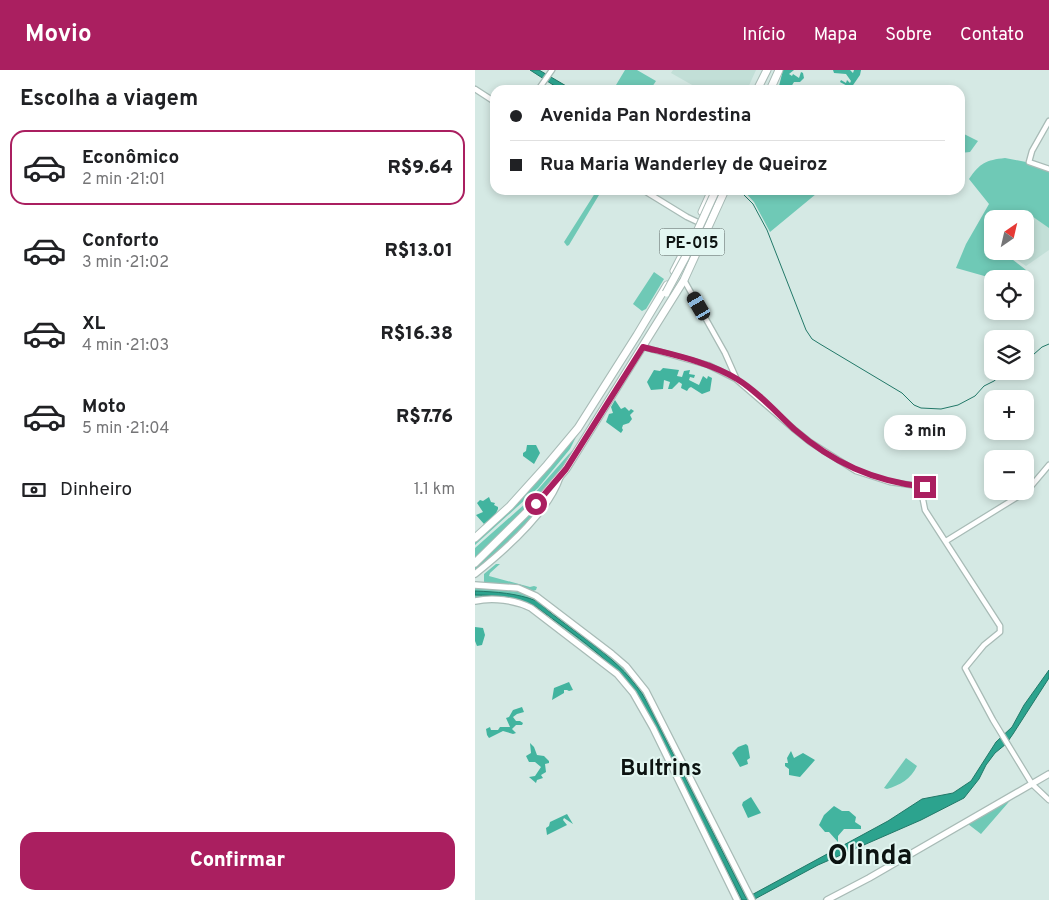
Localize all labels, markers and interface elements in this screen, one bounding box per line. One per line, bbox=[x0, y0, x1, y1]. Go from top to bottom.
text: Movio bbox=[25, 20, 92, 50]
text: Início bbox=[742, 24, 786, 47]
text: Mapa bbox=[814, 24, 857, 47]
text: Sobre bbox=[885, 24, 932, 47]
text: Contato bbox=[960, 24, 1024, 47]
text: Escolha a viagem bbox=[20, 86, 198, 113]
text: Avenida Pan Nordestina bbox=[540, 104, 751, 128]
icon: car bbox=[22, 145, 67, 190]
text: Econômico bbox=[82, 146, 179, 170]
text: Rua Maria Wanderley de Queiroz bbox=[540, 153, 827, 177]
text: R$9.64 bbox=[388, 156, 453, 180]
text: 2 min · 21:01 bbox=[82, 170, 165, 190]
north arrow bbox=[984, 210, 1034, 260]
map controls bbox=[984, 210, 1034, 500]
icon: car bbox=[22, 228, 67, 273]
road number: PE-015 bbox=[659, 228, 725, 256]
text: Conforto bbox=[82, 229, 159, 253]
text: R$13.01 bbox=[384, 239, 453, 263]
text: 3 min · 21:02 bbox=[82, 253, 169, 273]
button: locate bbox=[984, 270, 1034, 320]
car bbox=[685, 289, 712, 323]
icon: car bbox=[22, 311, 67, 356]
text: XL bbox=[82, 312, 105, 336]
text: R$16.38 bbox=[380, 322, 453, 346]
button: layers bbox=[984, 330, 1034, 380]
text: 4 min · 21:03 bbox=[82, 336, 169, 356]
button: + bbox=[984, 390, 1034, 440]
icon: car bbox=[22, 394, 67, 439]
text: Moto bbox=[82, 395, 126, 419]
text: R$7.76 bbox=[396, 405, 453, 429]
callout: 3 min bbox=[884, 414, 966, 450]
text: 5 min · 21:04 bbox=[82, 419, 169, 439]
text: 3 min bbox=[904, 422, 946, 442]
button: − bbox=[984, 450, 1034, 500]
icon: cash bbox=[20, 476, 48, 504]
route end bbox=[914, 476, 936, 498]
text: Dinheiro bbox=[60, 478, 132, 502]
text: 1.1 km bbox=[414, 480, 455, 500]
route start bbox=[525, 493, 547, 515]
district label: Bultrins bbox=[620, 756, 702, 783]
button: Confirmar bbox=[20, 832, 455, 890]
district label: Olinda bbox=[828, 839, 912, 875]

